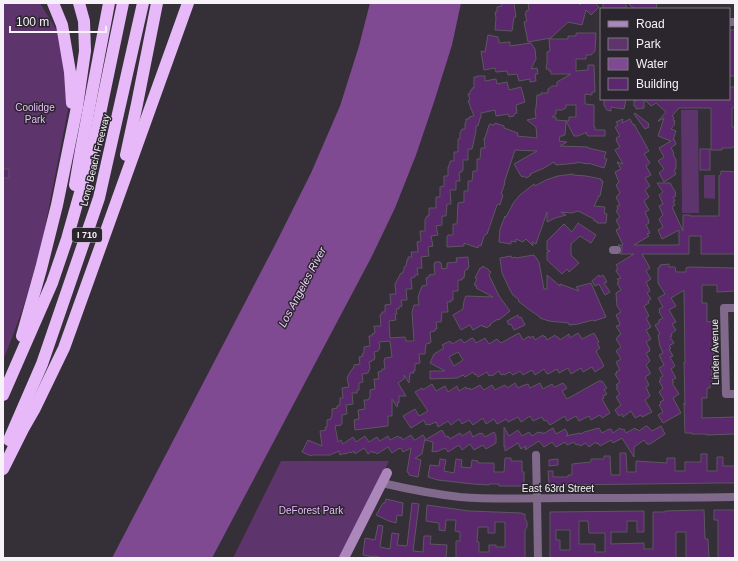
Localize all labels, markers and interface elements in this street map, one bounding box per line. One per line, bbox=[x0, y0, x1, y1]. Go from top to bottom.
scale bar bbox=[10, 8, 106, 34]
legend bbox=[600, 8, 730, 100]
text: 100 m bbox=[16, 15, 49, 29]
text: Road bbox=[636, 17, 665, 31]
text: Park bbox=[636, 37, 662, 51]
text: Water bbox=[636, 57, 668, 71]
text: Building bbox=[636, 77, 679, 91]
park label: Coolidge Park bbox=[15, 102, 55, 125]
street label: Long Beach Freeway bbox=[78, 113, 112, 207]
road number: I 710 bbox=[72, 228, 102, 242]
water label: Los Angeles River bbox=[276, 244, 329, 329]
street label: Linden Avenue bbox=[709, 318, 721, 385]
street label: East 63rd Street bbox=[522, 483, 594, 494]
park label: DeForest Park bbox=[279, 505, 344, 516]

